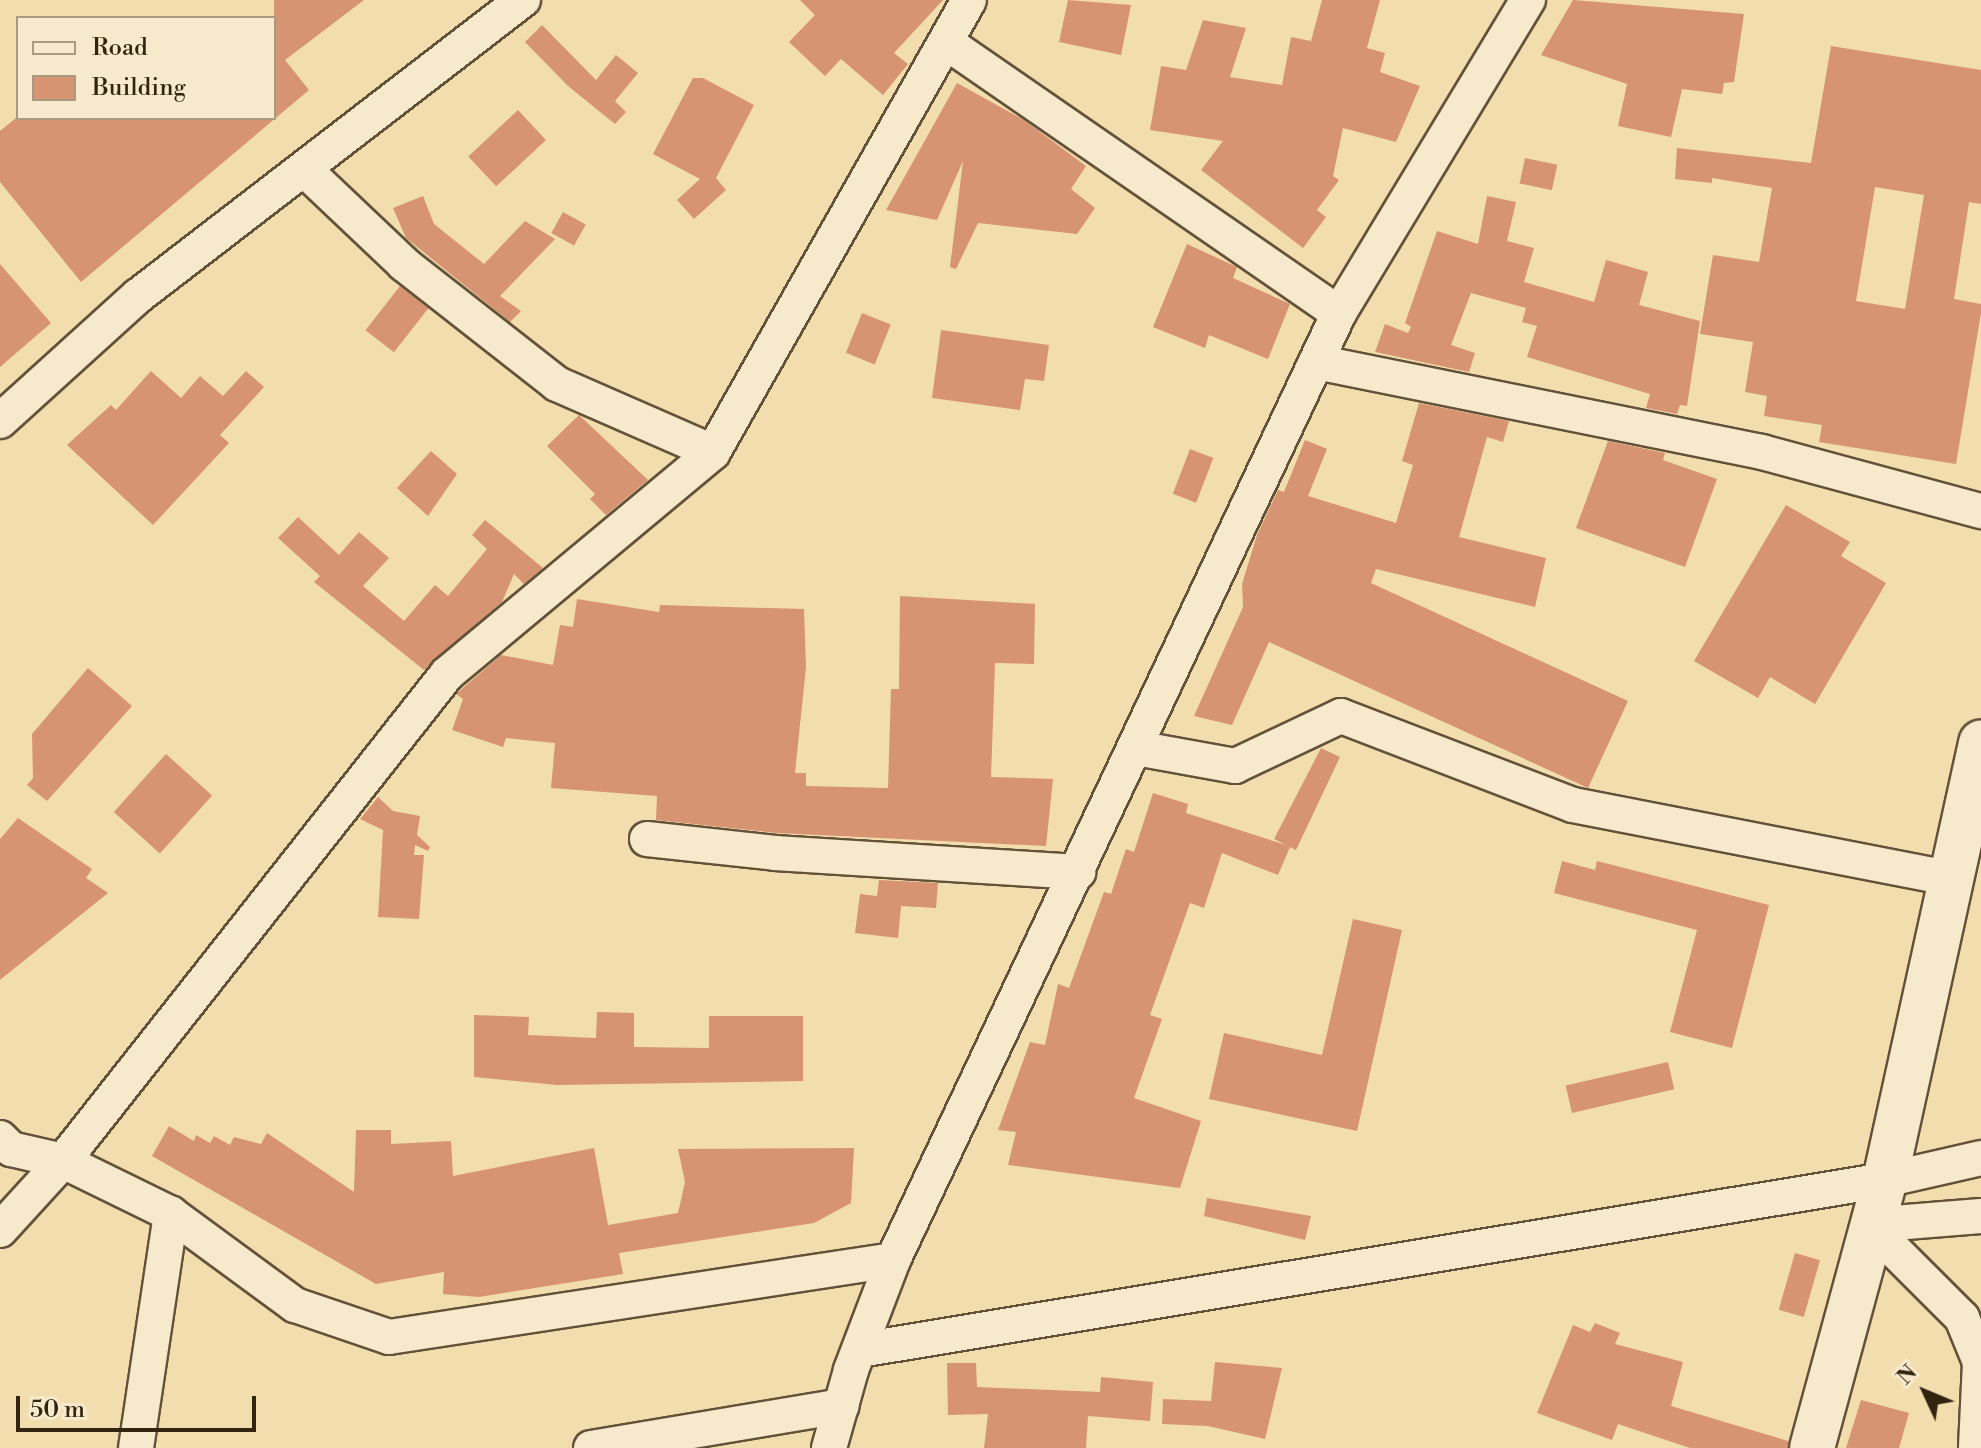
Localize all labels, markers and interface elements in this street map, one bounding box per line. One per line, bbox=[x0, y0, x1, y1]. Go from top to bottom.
legend bbox=[16, 16, 276, 120]
text: Road bbox=[92, 33, 148, 63]
text: Building bbox=[92, 73, 186, 103]
north arrow bbox=[1885, 1352, 1965, 1432]
text: N bbox=[1892, 1359, 1923, 1391]
scale bar bbox=[20, 1380, 260, 1430]
text: 50 m bbox=[30, 1395, 85, 1425]

